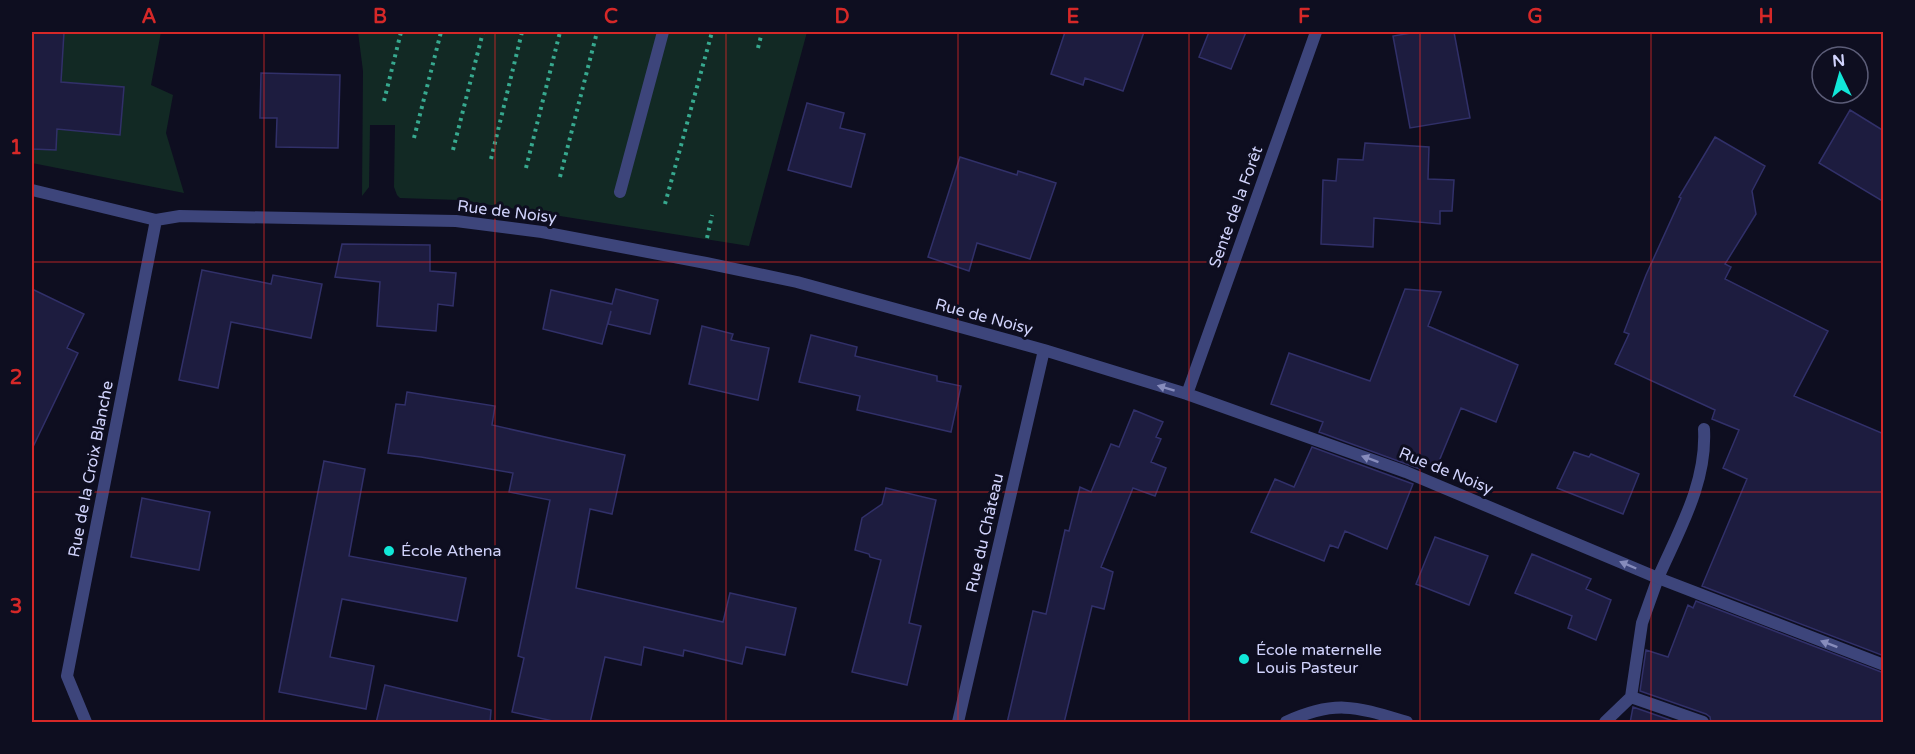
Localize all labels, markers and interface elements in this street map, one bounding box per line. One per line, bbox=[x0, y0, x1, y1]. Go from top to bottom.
text: A bbox=[142, 5, 157, 29]
text: B bbox=[373, 5, 387, 29]
text: C bbox=[604, 5, 618, 29]
text: D bbox=[834, 5, 850, 29]
text: E bbox=[1067, 5, 1080, 29]
text: F bbox=[1298, 5, 1310, 29]
text: G bbox=[1527, 5, 1543, 29]
text: H bbox=[1758, 5, 1774, 29]
north arrow bbox=[1810, 45, 1870, 105]
text: N bbox=[1832, 51, 1846, 72]
text: 1 bbox=[10, 136, 22, 160]
street label: Sente de la Forêt bbox=[1205, 143, 1267, 271]
street label: Rue de Noisy bbox=[456, 196, 558, 228]
street label: Rue de Noisy bbox=[933, 294, 1035, 340]
text: 2 bbox=[10, 366, 22, 390]
street label: Rue de la Croix Blanche bbox=[64, 379, 118, 559]
one-way arrow bbox=[1157, 382, 1175, 392]
street label: Rue de Noisy bbox=[1396, 443, 1497, 499]
one-way arrow bbox=[1361, 453, 1379, 463]
street label: Rue du Château bbox=[962, 471, 1008, 595]
place label: École Athena bbox=[401, 541, 502, 561]
marker: École Athena bbox=[382, 544, 396, 558]
one-way arrow bbox=[1619, 560, 1637, 569]
text: 3 bbox=[10, 595, 22, 619]
one-way arrow bbox=[1820, 639, 1838, 648]
place label: École maternelle Louis Pasteur bbox=[1256, 640, 1382, 678]
marker: École maternelle Louis Pasteur bbox=[1237, 652, 1251, 666]

